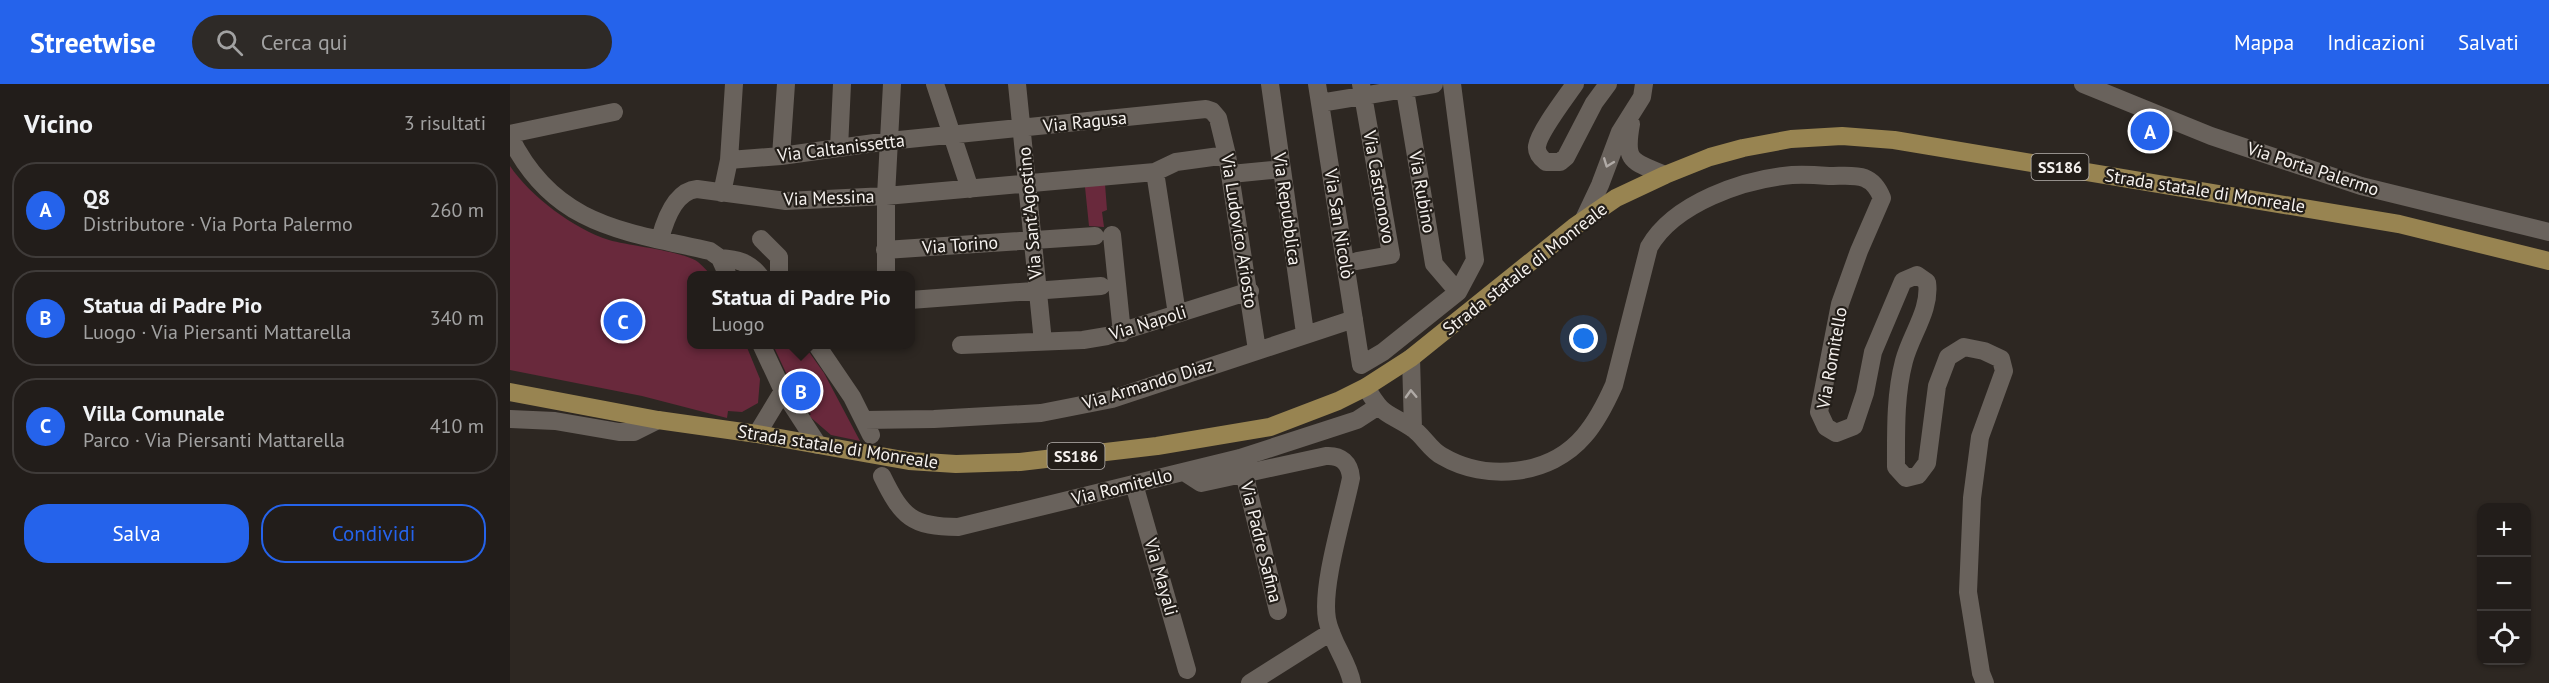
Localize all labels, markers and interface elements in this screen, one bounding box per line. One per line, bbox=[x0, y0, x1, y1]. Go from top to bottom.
search box bbox=[192, 15, 612, 69]
text: Streetwise bbox=[30, 24, 156, 61]
icon: search bbox=[213, 26, 246, 59]
text: Cerca qui bbox=[261, 28, 348, 56]
text: Mappa bbox=[2234, 29, 2294, 56]
text: Indicazioni bbox=[2327, 29, 2425, 56]
text: Salvati bbox=[2458, 29, 2519, 56]
street label: Via Ragusa bbox=[1041, 106, 1128, 137]
text: Vicino bbox=[24, 107, 93, 140]
pin: A bbox=[2130, 108, 2170, 154]
text: 3 risultati bbox=[404, 110, 486, 136]
street label: Via Caltanissetta bbox=[775, 128, 906, 167]
street label: Via Castronovo bbox=[1358, 128, 1401, 245]
street label: Via Porta Palermo bbox=[2243, 136, 2382, 201]
street label: Via Sant'Agostino bbox=[1012, 146, 1047, 281]
street label: Via Rubino bbox=[1404, 148, 1441, 235]
street label: Via Repubblica bbox=[1268, 150, 1307, 267]
street label: Via Ludovico Ariosto bbox=[1216, 151, 1263, 310]
road number: SS186 bbox=[2032, 154, 2088, 180]
one-way arrow bbox=[1603, 157, 1616, 168]
street label: Strada statale di Monreale bbox=[2103, 163, 2307, 218]
street label: Via San Nicolò bbox=[1319, 166, 1360, 281]
text: Q8 bbox=[83, 183, 110, 211]
street label: Via Messina bbox=[782, 184, 875, 211]
text: A bbox=[39, 197, 52, 223]
text: 260 m bbox=[430, 197, 484, 223]
street label: Strada statale di Monreale bbox=[1438, 197, 1612, 340]
text: Distributore · Via Porta Palermo bbox=[83, 211, 353, 237]
street label: Via Torino bbox=[920, 230, 999, 259]
popup bbox=[687, 271, 915, 349]
text: Statua di Padre Pio bbox=[711, 283, 891, 311]
text: Statua di Padre Pio bbox=[83, 291, 262, 319]
pin: C bbox=[604, 298, 642, 344]
street label: Via Napoli bbox=[1106, 300, 1189, 345]
text: B bbox=[40, 305, 51, 331]
text: 340 m bbox=[430, 305, 484, 331]
street label: Via Romitello bbox=[1811, 305, 1852, 412]
text: Luogo bbox=[711, 311, 764, 337]
text: Luogo · Via Piersanti Mattarella bbox=[83, 319, 351, 345]
your location bbox=[1569, 324, 1598, 353]
street label: Via Armando Diaz bbox=[1079, 353, 1216, 415]
pin: B bbox=[782, 368, 820, 414]
one-way arrow bbox=[1405, 389, 1417, 398]
text: Villa Comunale bbox=[83, 399, 225, 427]
text: C bbox=[40, 413, 51, 439]
text: 410 m bbox=[430, 413, 484, 439]
street label: Strada statale di Monreale bbox=[736, 419, 940, 474]
text: Parco · Via Piersanti Mattarella bbox=[83, 427, 345, 453]
road number: SS186 bbox=[1048, 443, 1104, 469]
street label: Via Romitello bbox=[1068, 463, 1175, 510]
street label: Via Padre Safina bbox=[1235, 478, 1288, 605]
map controls bbox=[2477, 503, 2531, 665]
button: + bbox=[2477, 503, 2531, 557]
button: Salva bbox=[24, 504, 249, 563]
button: Condividi bbox=[261, 504, 486, 563]
street label: Via Mayali bbox=[1139, 535, 1183, 618]
button: − bbox=[2477, 557, 2531, 611]
button: locate bbox=[2477, 611, 2531, 665]

